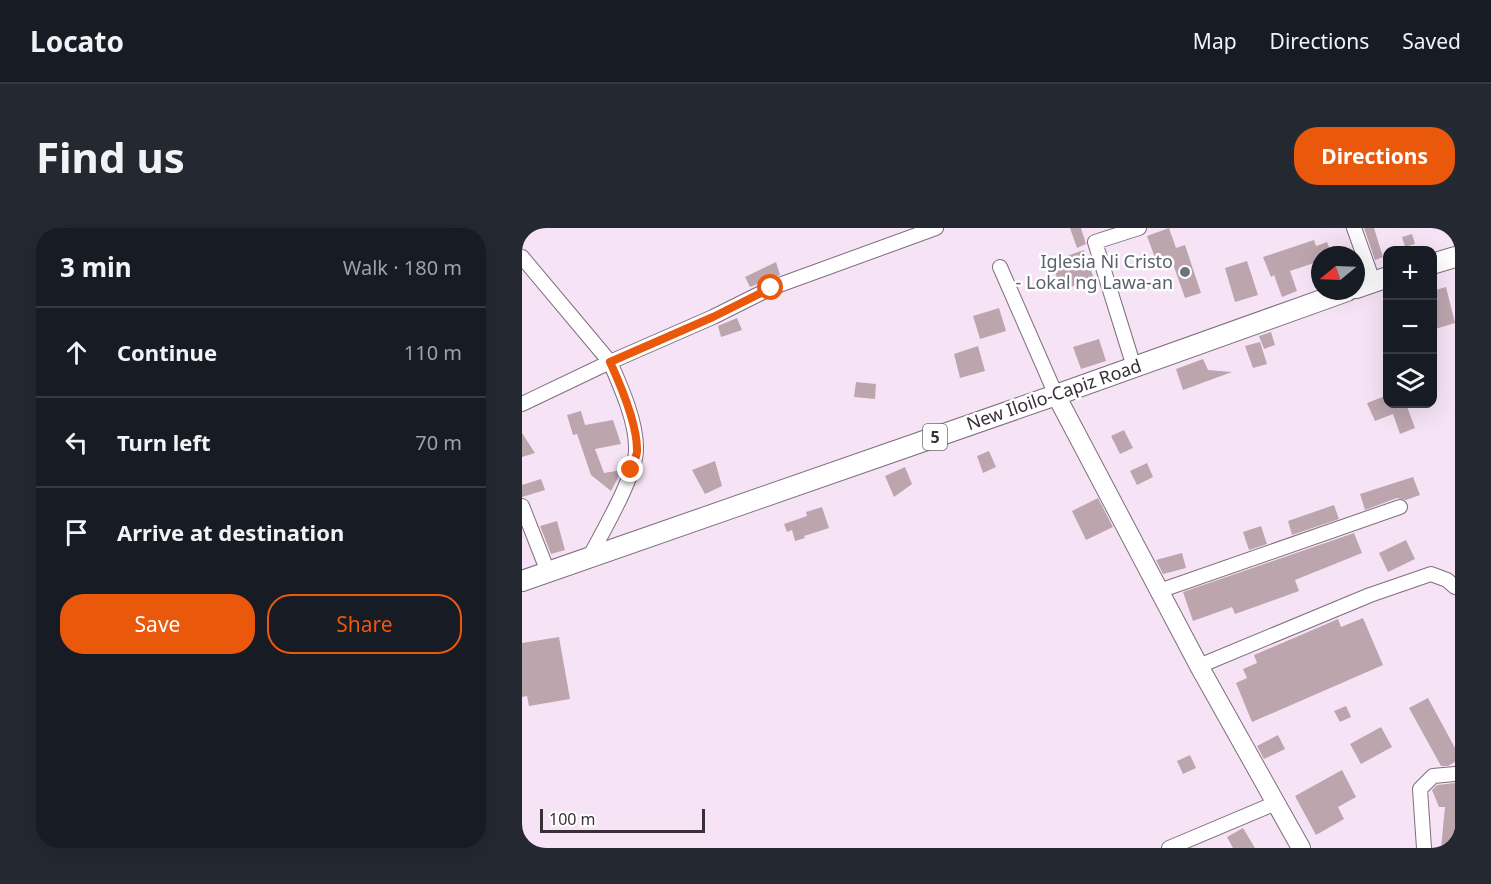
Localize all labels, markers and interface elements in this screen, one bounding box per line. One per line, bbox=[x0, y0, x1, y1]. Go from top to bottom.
text: Locato bbox=[30, 22, 124, 60]
text: Map bbox=[1193, 27, 1237, 55]
text: Directions bbox=[1270, 27, 1369, 55]
text: Saved bbox=[1402, 27, 1461, 55]
button: Directions bbox=[1294, 127, 1455, 185]
text: Find us bbox=[36, 128, 185, 185]
north arrow bbox=[1311, 246, 1365, 300]
map controls bbox=[1383, 246, 1437, 408]
button: + bbox=[1383, 246, 1437, 300]
text: 3 min bbox=[60, 249, 132, 285]
place label: Iglesia Ni Cristo - Lokal ng Lawa-an bbox=[1016, 249, 1173, 294]
text: Walk · 180 m bbox=[343, 254, 462, 281]
marker: Iglesia Ni Cristo - Lokal ng Lawa-an bbox=[1178, 265, 1192, 279]
route start bbox=[757, 274, 783, 300]
button: − bbox=[1383, 300, 1437, 354]
icon: ahead bbox=[60, 336, 93, 369]
text: Continue bbox=[117, 337, 217, 367]
text: 110 m bbox=[404, 339, 462, 366]
street label: New Iloilo-Capiz Road bbox=[963, 353, 1144, 435]
button: layers bbox=[1383, 354, 1437, 408]
road number: 5 bbox=[923, 424, 947, 450]
icon: left bbox=[60, 426, 93, 459]
text: Turn left bbox=[117, 427, 211, 457]
text: 70 m bbox=[415, 429, 462, 456]
route end bbox=[617, 456, 643, 482]
icon: arrive bbox=[60, 516, 93, 549]
text: Arrive at destination bbox=[117, 517, 344, 547]
button: Save bbox=[60, 594, 255, 654]
button: Share bbox=[267, 594, 462, 654]
scale bar bbox=[540, 806, 705, 834]
text: 100 m bbox=[549, 808, 596, 830]

